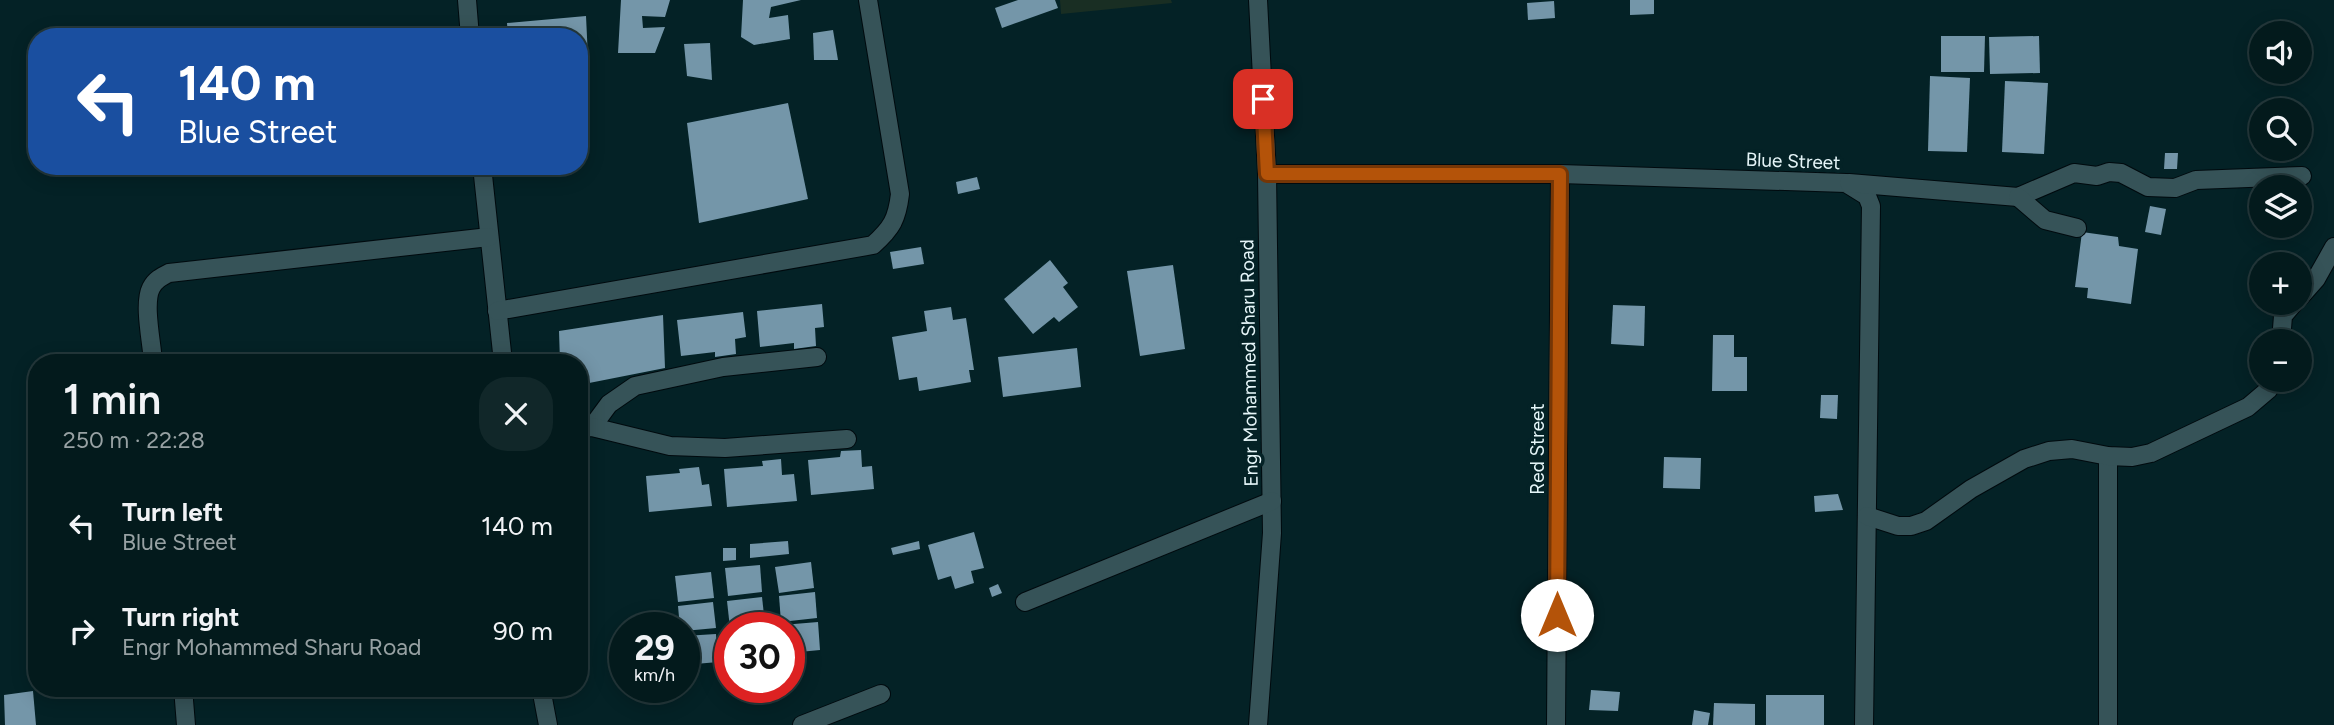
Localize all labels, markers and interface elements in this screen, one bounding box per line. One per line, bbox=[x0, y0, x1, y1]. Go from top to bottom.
map controls bbox=[2249, 21, 2312, 392]
button: sound bbox=[2249, 21, 2312, 84]
text: 140 m bbox=[178, 53, 316, 112]
icon: left bbox=[63, 56, 154, 147]
pin bbox=[1233, 69, 1293, 129]
icon: arrive bbox=[1244, 80, 1282, 118]
button: search bbox=[2249, 98, 2312, 161]
text: Blue Street bbox=[178, 113, 337, 151]
street label: Blue Street bbox=[1745, 148, 1841, 174]
button: layers bbox=[2249, 175, 2312, 238]
street label: Engr Mohammed Sharu Road bbox=[1235, 239, 1263, 487]
button: + bbox=[2249, 252, 2312, 315]
button: − bbox=[2249, 329, 2312, 392]
text: 1 min bbox=[63, 374, 161, 425]
button: close bbox=[479, 377, 553, 451]
street label: Red Street bbox=[1526, 403, 1549, 495]
text: 250 m · 22:28 bbox=[63, 426, 205, 454]
text: Turn left bbox=[122, 496, 223, 528]
icon: left bbox=[63, 507, 101, 545]
text: 140 m bbox=[481, 510, 553, 542]
text: Blue Street bbox=[122, 528, 237, 556]
position arrow bbox=[1520, 578, 1594, 652]
text: Turn right bbox=[122, 601, 239, 633]
icon: right bbox=[63, 612, 101, 650]
speed limit sign: 30 bbox=[714, 612, 805, 703]
text: 90 m bbox=[493, 615, 553, 647]
text: 29 bbox=[634, 627, 675, 669]
text: Engr Mohammed Sharu Road bbox=[122, 633, 422, 661]
text: km/h bbox=[634, 664, 675, 686]

